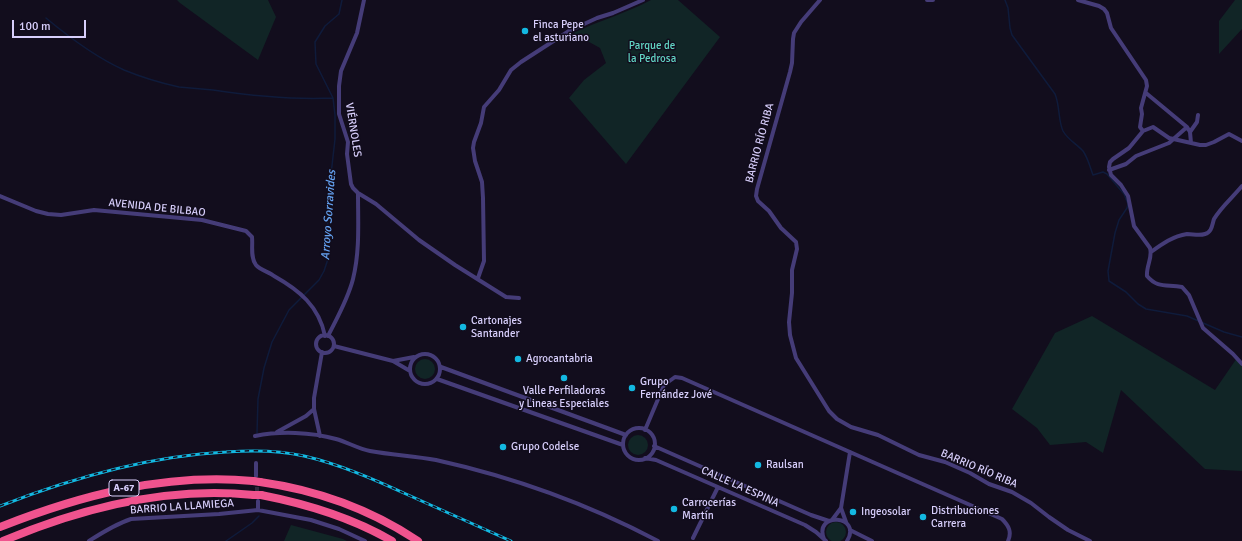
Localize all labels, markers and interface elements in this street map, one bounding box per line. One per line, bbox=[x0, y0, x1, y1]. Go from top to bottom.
scale bar bbox=[14, 12, 88, 38]
place label: Finca Pepe el asturiano bbox=[533, 18, 589, 44]
text: 100 m bbox=[19, 19, 51, 34]
marker: Finca Pepe el asturiano bbox=[520, 26, 530, 36]
park label: Parque de la Pedrosa bbox=[628, 39, 676, 65]
street label: VIÉRNOLES bbox=[342, 102, 364, 158]
street label: BARRIO RÍO RIBA bbox=[743, 102, 777, 184]
water label: Arroyo Sorravides bbox=[319, 170, 339, 260]
street label: AVENIDA DE BILBAO bbox=[108, 196, 206, 220]
place label: Cartonajes Santander bbox=[471, 314, 522, 340]
marker: Cartonajes Santander bbox=[458, 322, 468, 332]
place label: Agrocantabria bbox=[526, 352, 593, 366]
marker: Agrocantabria bbox=[513, 354, 523, 364]
marker: Valle Perfiladoras y Lineas Especiales bbox=[559, 373, 569, 383]
place label: Grupo Fernández Jové bbox=[640, 375, 712, 401]
marker: Grupo Fernández Jové bbox=[627, 383, 637, 393]
place label: Valle Perfiladoras y Lineas Especiales bbox=[519, 384, 609, 410]
place label: Grupo Codelse bbox=[511, 440, 579, 454]
marker: Grupo Codelse bbox=[498, 442, 508, 452]
street label: BARRIO RÍO RIBA bbox=[939, 447, 1019, 491]
place label: Raulsan bbox=[766, 458, 804, 472]
marker: Raulsan bbox=[753, 460, 763, 470]
street label: CALLE LA ESPINA bbox=[699, 464, 781, 510]
road number: A-67 bbox=[109, 480, 139, 496]
place label: Carrocerías Martín bbox=[682, 496, 736, 522]
street label: BARRIO LA LLAMIEGA bbox=[130, 497, 234, 517]
marker: Carrocerías Martín bbox=[669, 504, 679, 514]
place label: Distribuciones Carrera bbox=[931, 504, 999, 530]
place label: Ingeosolar bbox=[861, 505, 911, 519]
marker: Ingeosolar bbox=[848, 507, 858, 517]
marker: Distribuciones Carrera bbox=[918, 512, 928, 522]

